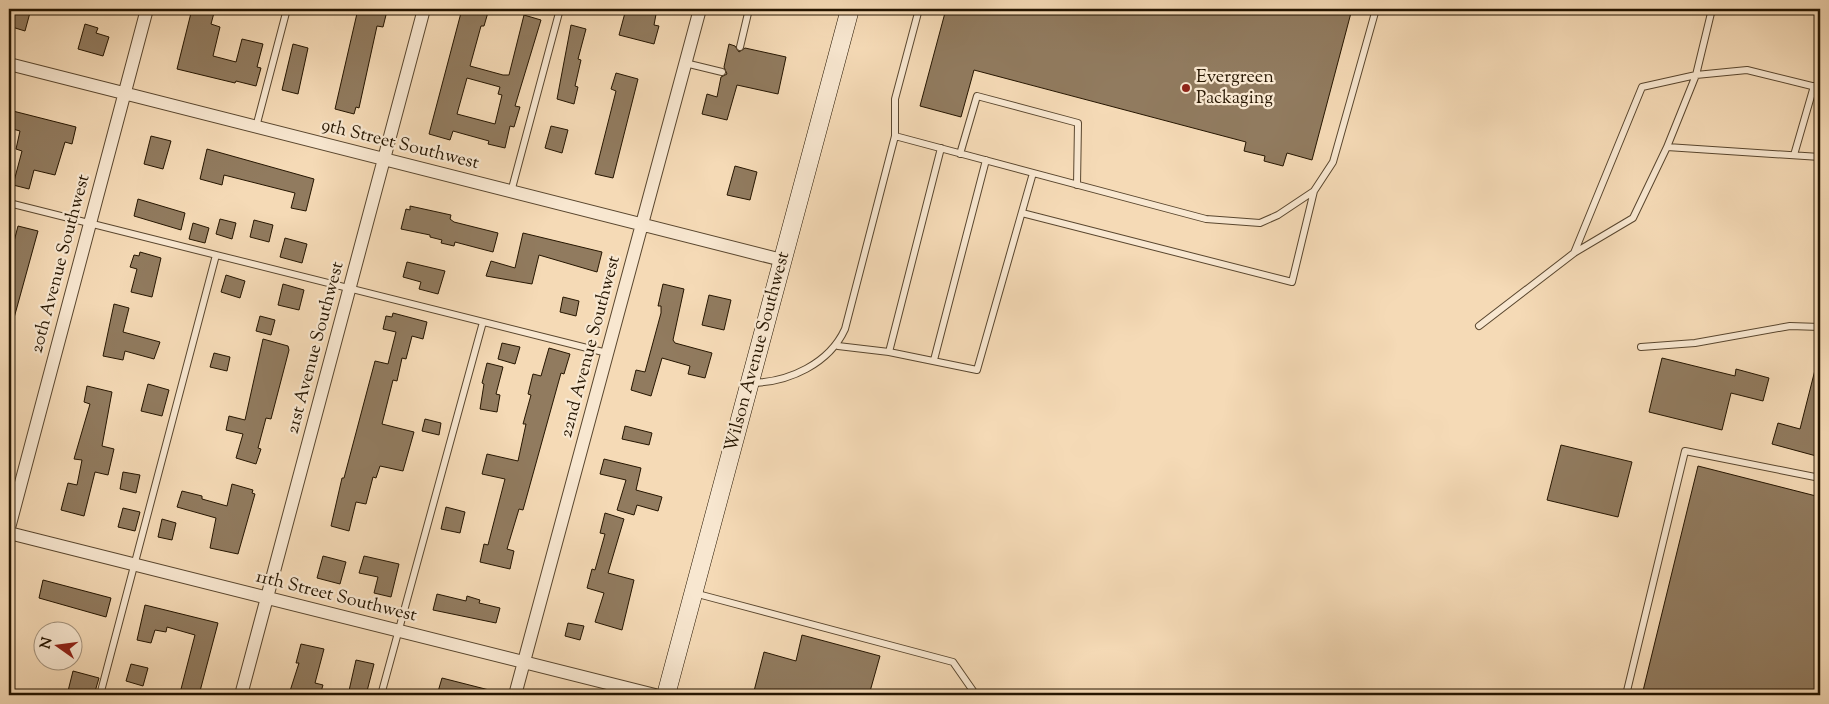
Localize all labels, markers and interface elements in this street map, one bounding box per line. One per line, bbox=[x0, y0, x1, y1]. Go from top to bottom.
place label: Evergreen Packaging bbox=[1196, 65, 1274, 112]
marker: Evergreen Packaging bbox=[1180, 82, 1192, 94]
street label: 9th Street Southwest bbox=[318, 113, 482, 177]
street label: 20th Avenue Southwest bbox=[25, 172, 97, 356]
street label: Wilson Avenue Southwest bbox=[719, 249, 797, 455]
street label: 22nd Avenue Southwest bbox=[554, 253, 628, 441]
street label: 21st Avenue Southwest bbox=[280, 259, 352, 437]
street label: 11th Street Southwest bbox=[253, 564, 419, 630]
north arrow bbox=[32, 622, 82, 672]
text: N bbox=[36, 635, 58, 651]

